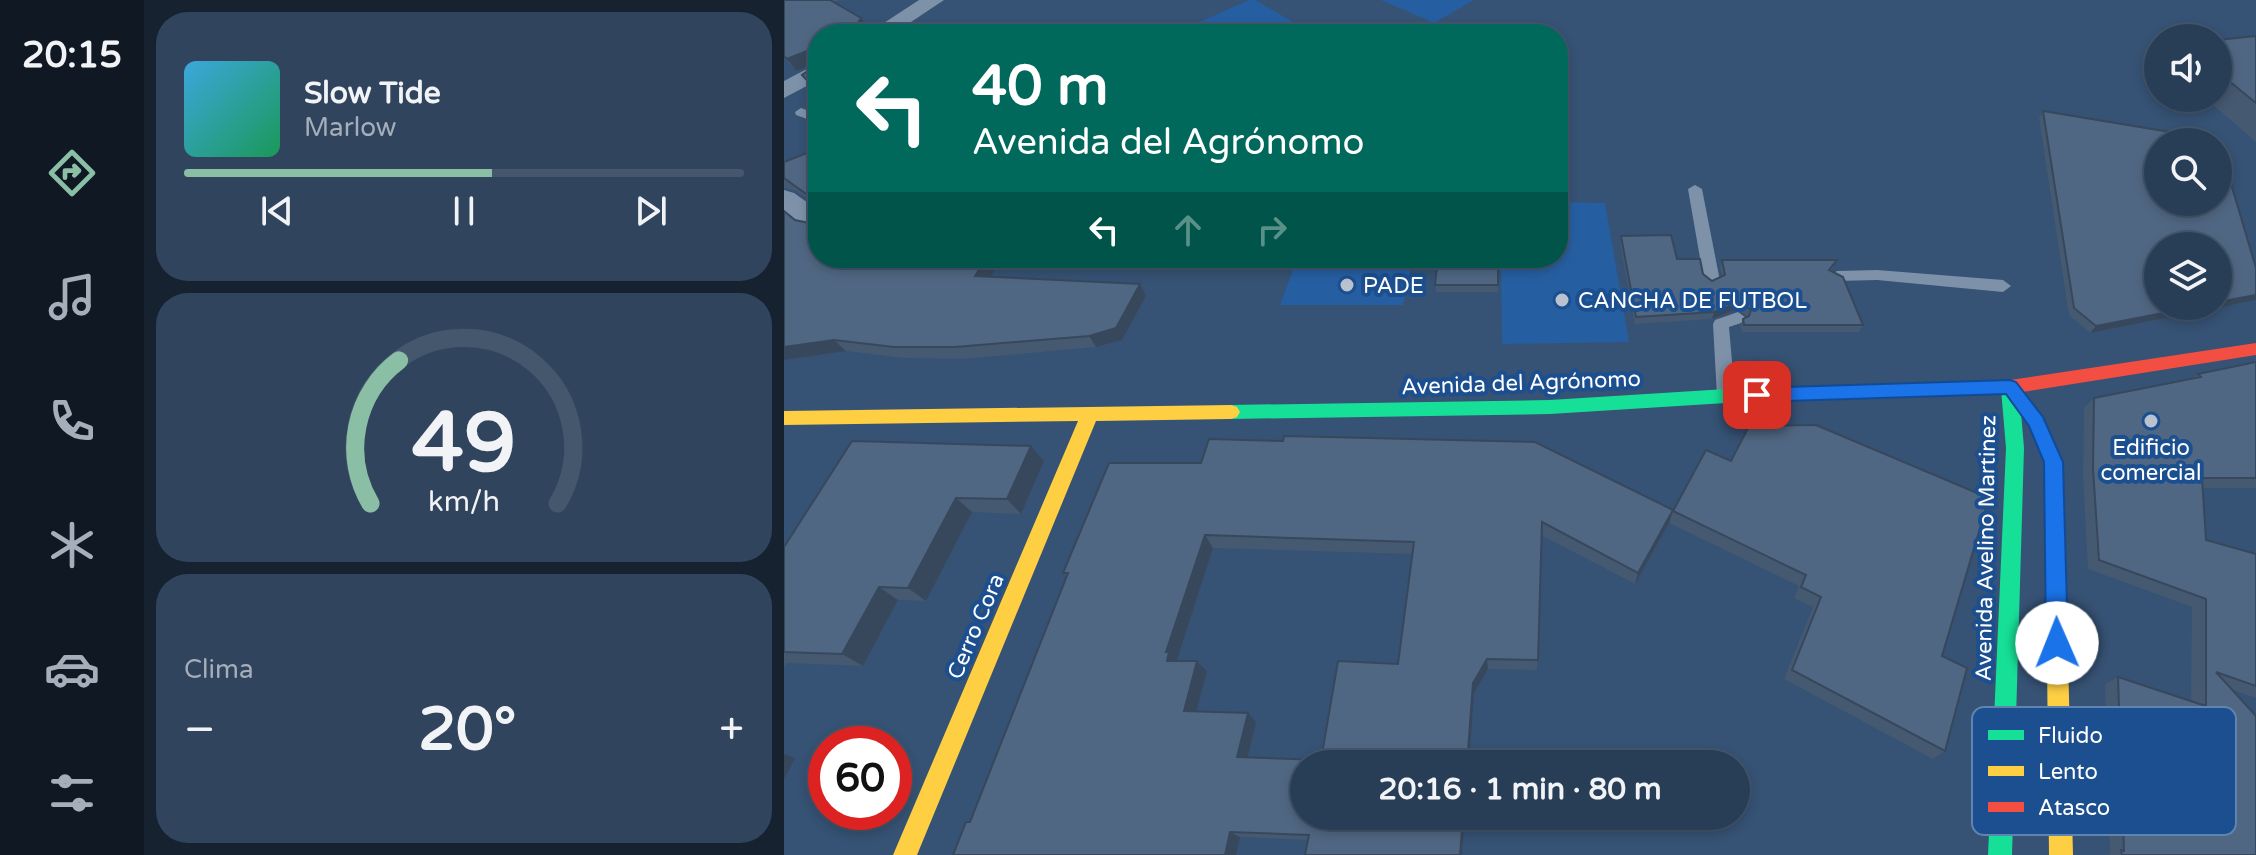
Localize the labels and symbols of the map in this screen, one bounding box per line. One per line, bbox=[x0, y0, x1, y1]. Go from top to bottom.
place label: PADE bbox=[1363, 273, 1424, 299]
marker: PADE bbox=[1338, 276, 1356, 294]
place label: CANCHA DE FUTBOL bbox=[1578, 288, 1807, 314]
marker: CANCHA DE FUTBOL bbox=[1553, 291, 1571, 309]
pin bbox=[1723, 361, 1791, 429]
street label: Avenida del Agrónomo bbox=[1401, 366, 1641, 400]
marker: Edificio comercial bbox=[2142, 412, 2160, 430]
street label: Avenida Avelino Martinez bbox=[1971, 415, 2001, 681]
place label: Edificio comercial bbox=[2101, 435, 2201, 486]
street label: Cerro Cora bbox=[942, 570, 1010, 683]
position arrow bbox=[2015, 601, 2099, 685]
legend bbox=[1972, 707, 2236, 835]
text: Fluido bbox=[2038, 723, 2103, 749]
speed limit sign: 60 bbox=[808, 726, 912, 830]
text: Lento bbox=[2038, 759, 2098, 785]
text: Atasco bbox=[2038, 795, 2110, 821]

